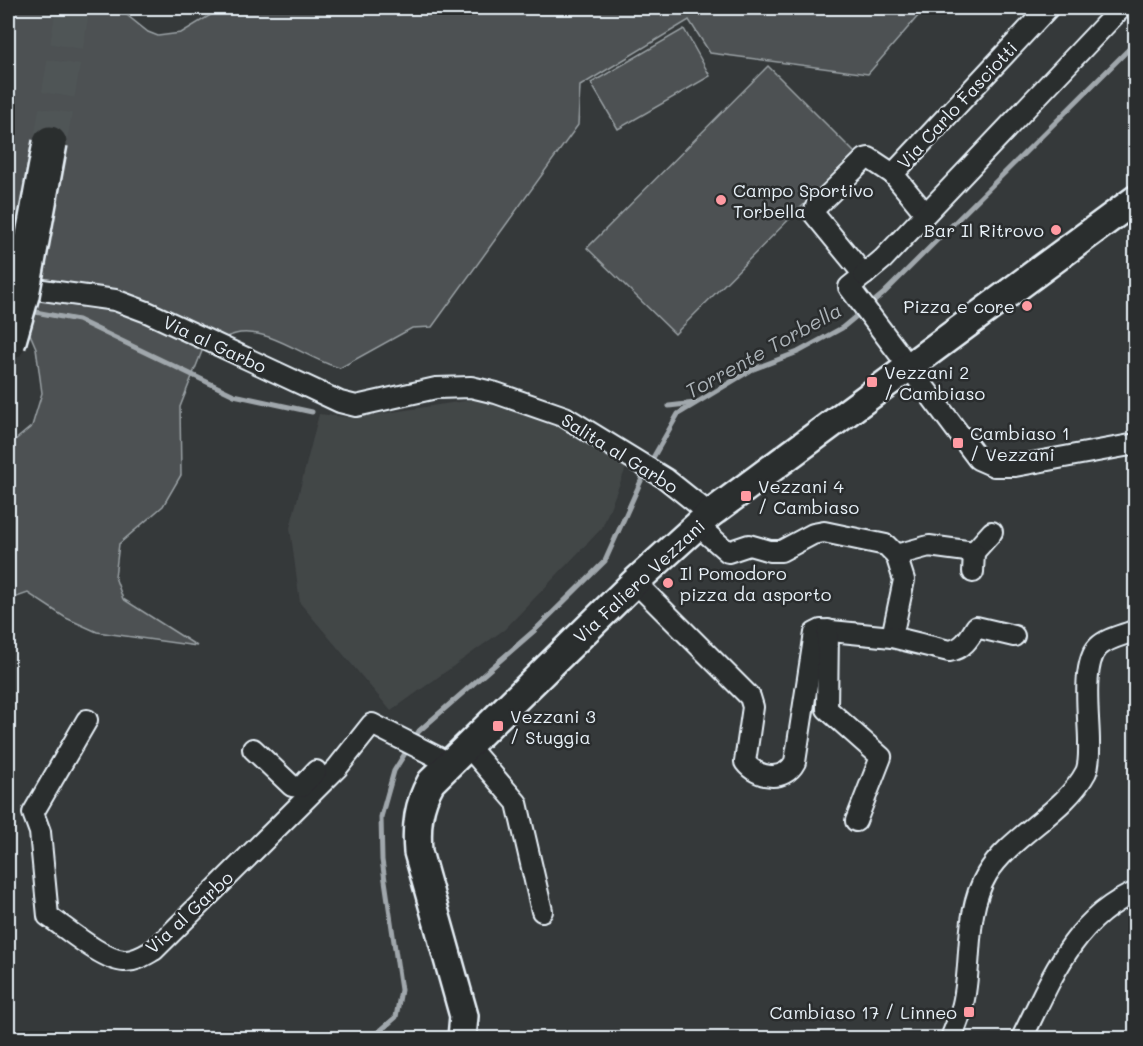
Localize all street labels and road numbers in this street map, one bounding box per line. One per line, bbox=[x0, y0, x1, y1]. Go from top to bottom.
street label: Via Carlo Fasciotti bbox=[892, 36, 1022, 174]
street label: Via al Garbo bbox=[160, 310, 271, 379]
street label: Salita al Garbo bbox=[557, 407, 683, 499]
street label: Via Faliero Vezzani bbox=[568, 514, 710, 648]
street label: Via al Garbo bbox=[140, 865, 238, 959]

